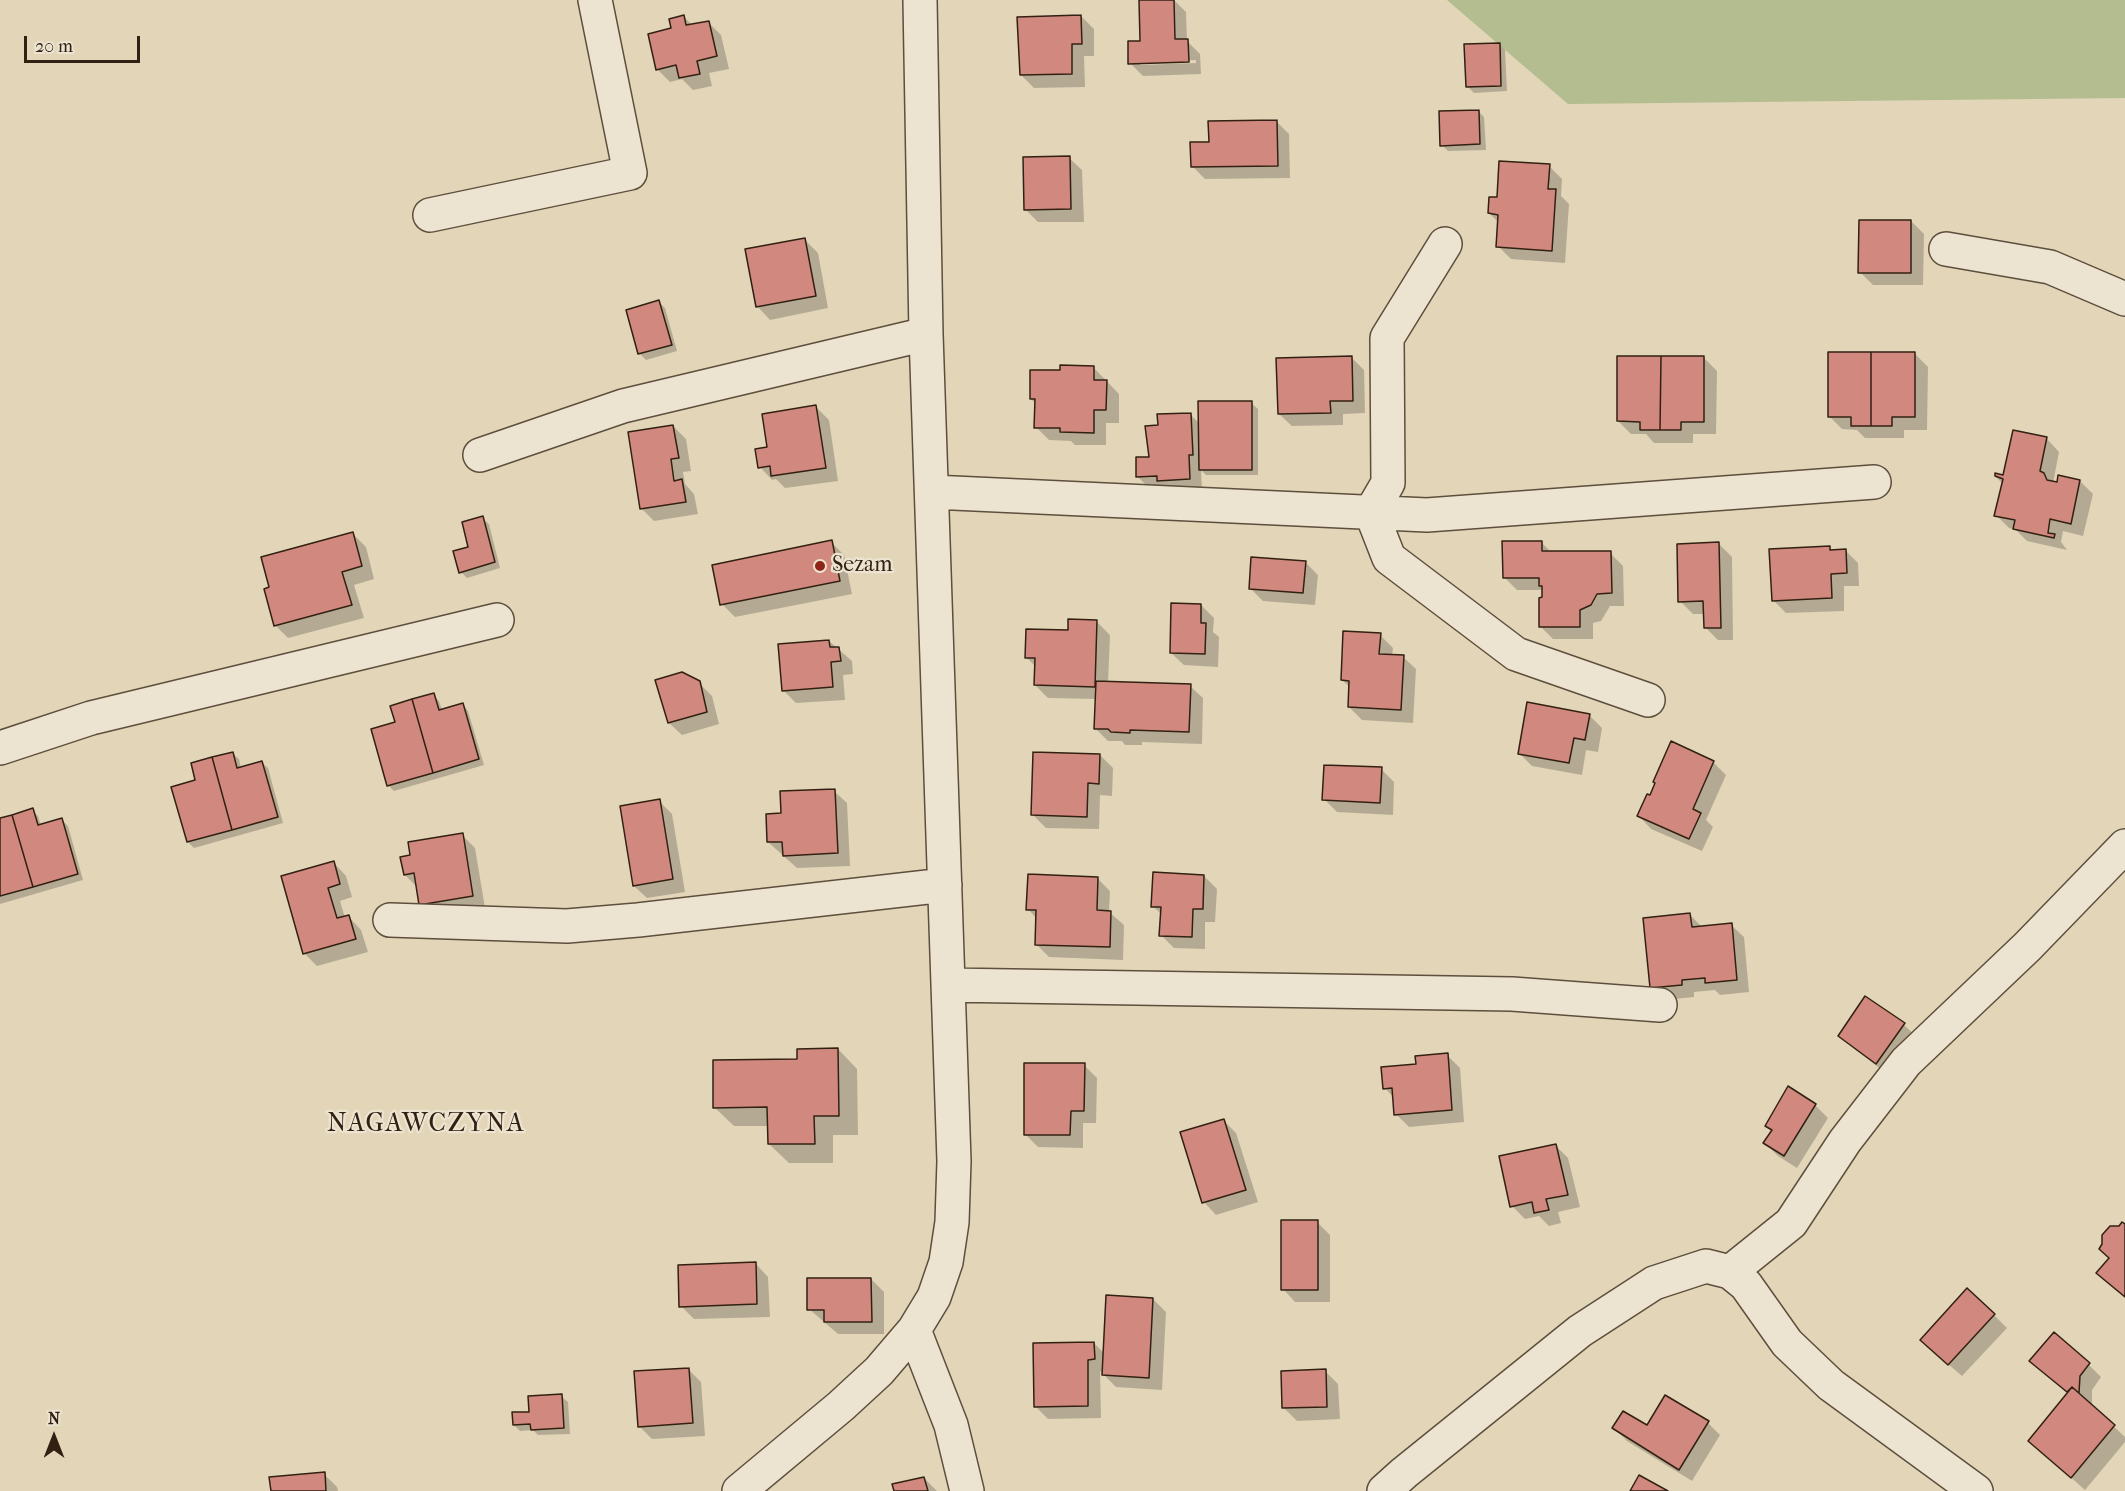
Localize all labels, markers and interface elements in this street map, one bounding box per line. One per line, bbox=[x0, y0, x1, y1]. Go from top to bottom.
scale bar bbox=[27, 24, 142, 62]
text: 20 m bbox=[35, 36, 73, 57]
place label: Sezam bbox=[832, 553, 892, 579]
marker: Sezam bbox=[813, 559, 827, 573]
district label: NAGAWCZYNA bbox=[327, 1109, 525, 1141]
north arrow bbox=[24, 1407, 84, 1467]
text: N bbox=[48, 1409, 60, 1428]

